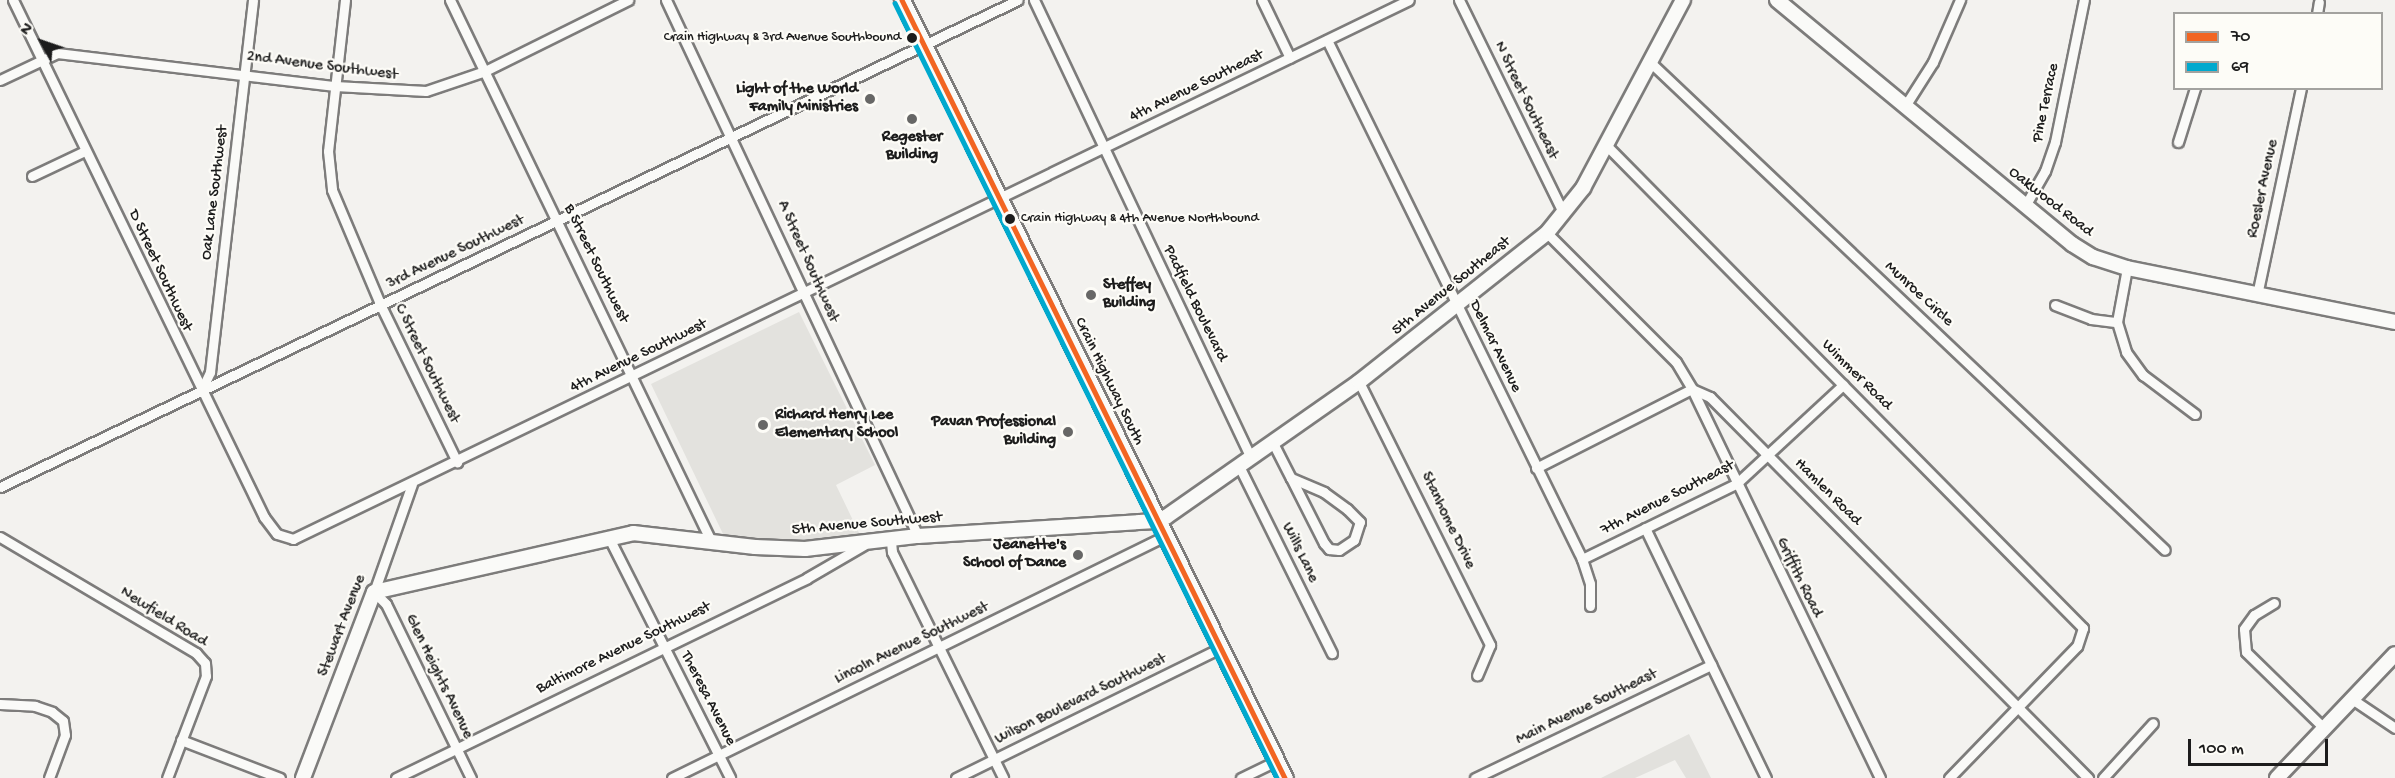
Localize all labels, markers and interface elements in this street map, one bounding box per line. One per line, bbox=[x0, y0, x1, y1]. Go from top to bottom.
north arrow bbox=[12, 12, 72, 72]
legend bbox=[2173, 12, 2383, 90]
text: N bbox=[17, 20, 38, 40]
text: 70 bbox=[2231, 27, 2251, 48]
place label: Crain Highway & 3rd Avenue Southbound bbox=[664, 30, 901, 46]
marker: Crain Highway & 3rd Avenue Southbound bbox=[906, 32, 918, 44]
street label: N Street Southeast bbox=[1488, 39, 1562, 163]
street label: 4th Avenue Southeast bbox=[1127, 46, 1267, 128]
street label: 2nd Avenue Southwest bbox=[245, 48, 399, 86]
text: 69 bbox=[2231, 57, 2249, 78]
street label: Pine Terrace bbox=[2029, 62, 2065, 144]
place label: Light of the World Family Ministries bbox=[736, 80, 858, 118]
marker: Light of the World Family Ministries bbox=[863, 92, 877, 106]
marker: Regester Building bbox=[905, 112, 919, 126]
street label: Oak Lane Southwest bbox=[198, 125, 234, 261]
place label: Regester Building bbox=[882, 128, 942, 166]
street label: Roesler Avenue bbox=[2244, 138, 2284, 240]
street label: Oakwood Road bbox=[2004, 164, 2096, 242]
street label: A Street Southwest bbox=[772, 198, 842, 326]
street label: B Street Southwest bbox=[558, 201, 632, 327]
street label: D Street Southwest bbox=[122, 207, 196, 335]
street label: 3rd Avenue Southwest bbox=[384, 211, 528, 295]
place label: Crain Highway & 4th Avenue Northbound bbox=[1021, 211, 1259, 227]
marker: Crain Highway & 4th Avenue Northbound bbox=[1004, 213, 1016, 225]
street label: 5th Avenue Southeast bbox=[1389, 233, 1515, 341]
street label: Padfield Boulevard bbox=[1158, 243, 1230, 365]
street label: Munroe Circle bbox=[1880, 258, 1956, 332]
place label: Steffey Building bbox=[1103, 276, 1155, 314]
marker: Steffey Building bbox=[1084, 288, 1098, 302]
street label: Delmar Avenue bbox=[1463, 298, 1525, 396]
street label: C Street Southwest bbox=[389, 301, 463, 427]
street label: Crain Highway South bbox=[1069, 315, 1147, 449]
street label: 4th Avenue Southwest bbox=[567, 316, 711, 398]
street label: Wimmer Road bbox=[1817, 337, 1895, 415]
place label: Richard Henry Lee Elementary School bbox=[775, 406, 898, 444]
place label: Pavan Professional Building bbox=[931, 413, 1056, 451]
marker: Richard Henry Lee Elementary School bbox=[756, 418, 770, 432]
marker: Pavan Professional Building bbox=[1061, 425, 1075, 439]
street label: Hamlen Road bbox=[1789, 455, 1865, 531]
street label: 7th Avenue Southeast bbox=[1598, 457, 1738, 541]
street label: Stanhome Drive bbox=[1415, 469, 1479, 573]
street label: 5th Avenue Southwest bbox=[791, 509, 943, 541]
street label: Wills Lane bbox=[1276, 520, 1322, 586]
street label: Griffith Road bbox=[1770, 535, 1826, 621]
place label: Jeanette's School of Dance bbox=[963, 536, 1066, 574]
marker: Jeanette's School of Dance bbox=[1071, 548, 1085, 562]
street label: Stewart Avenue bbox=[315, 572, 371, 680]
street label: Newfield Road bbox=[116, 584, 210, 652]
street label: Baltimore Avenue Southwest bbox=[534, 598, 714, 700]
street label: Lincoln Avenue Southwest bbox=[832, 598, 992, 690]
street label: Glen Heights Avenue bbox=[400, 612, 476, 742]
street label: Theresa Avenue bbox=[675, 648, 739, 750]
street label: Wilson Boulevard Southwest bbox=[992, 650, 1170, 750]
street label: Main Avenue Southeast bbox=[1513, 665, 1661, 751]
scale bar bbox=[2191, 727, 2330, 765]
text: 100 m bbox=[2199, 739, 2244, 760]

